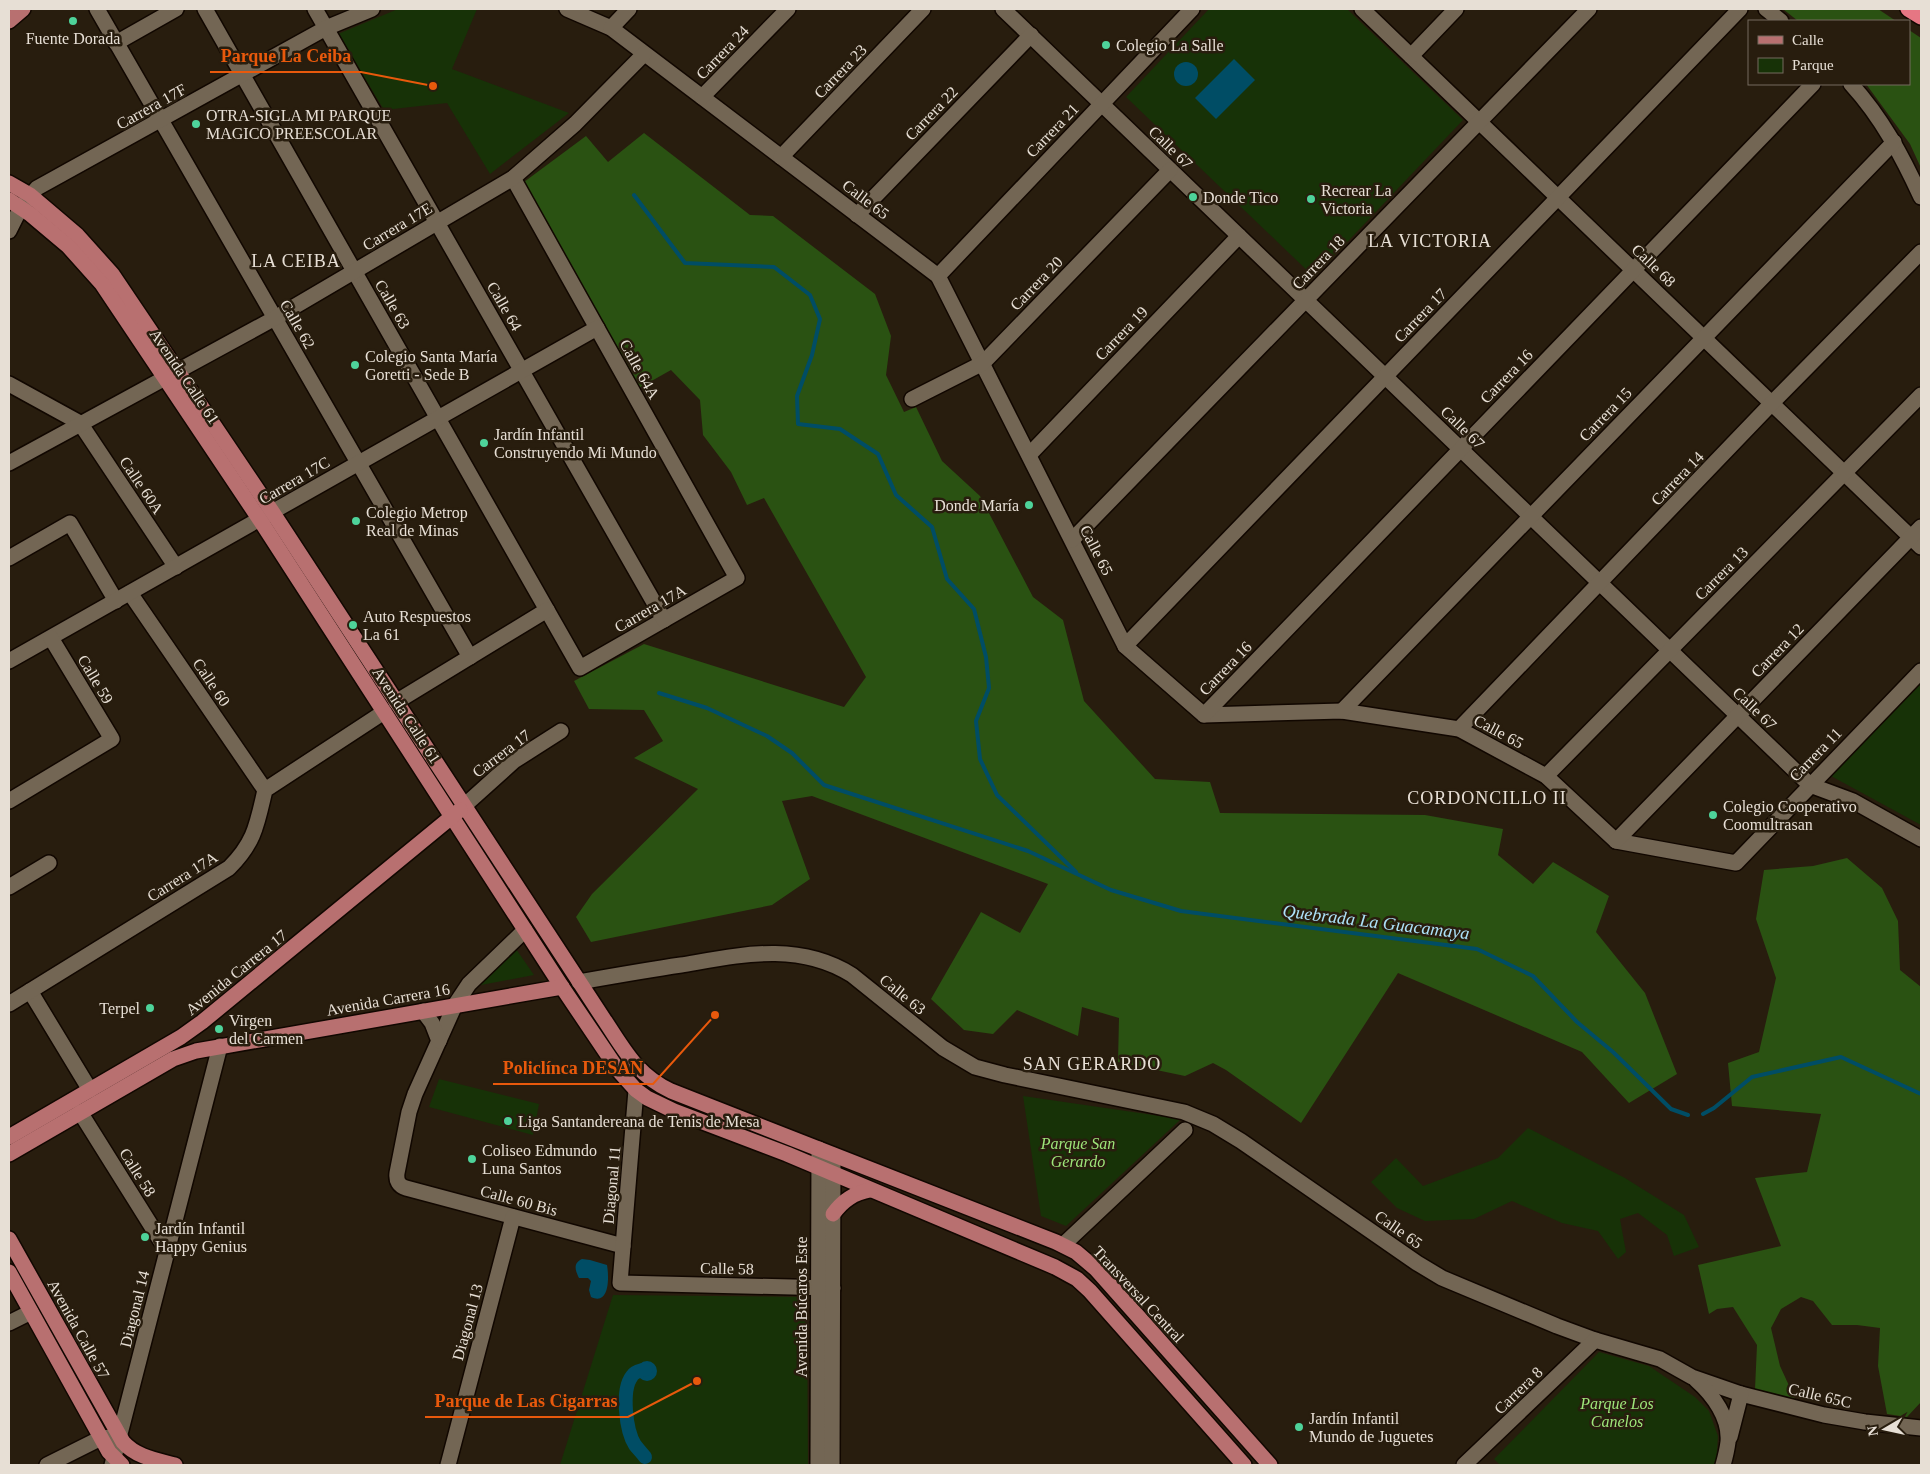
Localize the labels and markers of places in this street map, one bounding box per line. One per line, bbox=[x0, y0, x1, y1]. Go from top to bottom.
marker: Fuente Dorada bbox=[67, 15, 79, 27]
place label: Fuente Dorada bbox=[26, 30, 120, 47]
place label: Colegio La Salle bbox=[1116, 37, 1224, 55]
callout: Parque La Ceiba bbox=[210, 39, 361, 72]
marker: Colegio La Salle bbox=[1100, 39, 1112, 51]
place label: OTRA-SIGLA MI PARQUE MAGICO PREESCOLAR bbox=[206, 107, 391, 142]
marker: OTRA-SIGLA MI PARQUE MAGICO PREESCOLAR bbox=[190, 118, 202, 130]
place label: Recrear La Victoria bbox=[1321, 182, 1392, 217]
place label: Donde Tico bbox=[1203, 189, 1278, 206]
marker: Donde Tico bbox=[1187, 191, 1199, 203]
marker: Recrear La Victoria bbox=[1305, 193, 1317, 205]
place label: Colegio Santa María Goretti - Sede B bbox=[365, 348, 497, 383]
marker: Colegio Santa María Goretti - Sede B bbox=[349, 359, 361, 371]
place label: Jardín Infantil Construyendo Mi Mundo bbox=[494, 426, 657, 462]
marker: Jardín Infantil Construyendo Mi Mundo bbox=[478, 437, 490, 449]
place label: Donde María bbox=[934, 497, 1019, 514]
marker: Donde María bbox=[1023, 499, 1035, 511]
place label: Colegio Metrop Real de Minas bbox=[366, 504, 468, 539]
marker: Colegio Metrop Real de Minas bbox=[350, 515, 362, 527]
place label: Auto Respuestos La 61 bbox=[363, 608, 471, 643]
marker: Auto Respuestos La 61 bbox=[347, 619, 359, 631]
place label: Colegio Cooperativo Coomultrasan bbox=[1723, 798, 1857, 833]
marker: Colegio Cooperativo Coomultrasan bbox=[1707, 809, 1719, 821]
place label: Terpel bbox=[99, 1000, 141, 1018]
marker: Terpel bbox=[144, 1002, 156, 1014]
place label: Virgen del Carmen bbox=[229, 1012, 303, 1047]
marker: Virgen del Carmen bbox=[213, 1023, 225, 1035]
callout: Policlínca DESAN bbox=[493, 1051, 653, 1084]
place label: Liga Santandereana de Tenis de Mesa bbox=[518, 1113, 760, 1131]
marker: Liga Santandereana de Tenis de Mesa bbox=[502, 1115, 514, 1127]
place label: Coliseo Edmundo Luna Santos bbox=[482, 1142, 597, 1177]
marker: Coliseo Edmundo Luna Santos bbox=[466, 1153, 478, 1165]
place label: Jardín Infantil Happy Genius bbox=[155, 1220, 247, 1256]
marker: Jardín Infantil Happy Genius bbox=[139, 1231, 151, 1243]
callout: Parque de Las Cigarras bbox=[425, 1384, 628, 1417]
place label: Jardín Infantil Mundo de Juguetes bbox=[1309, 1410, 1433, 1446]
marker: Jardín Infantil Mundo de Juguetes bbox=[1293, 1421, 1305, 1433]

